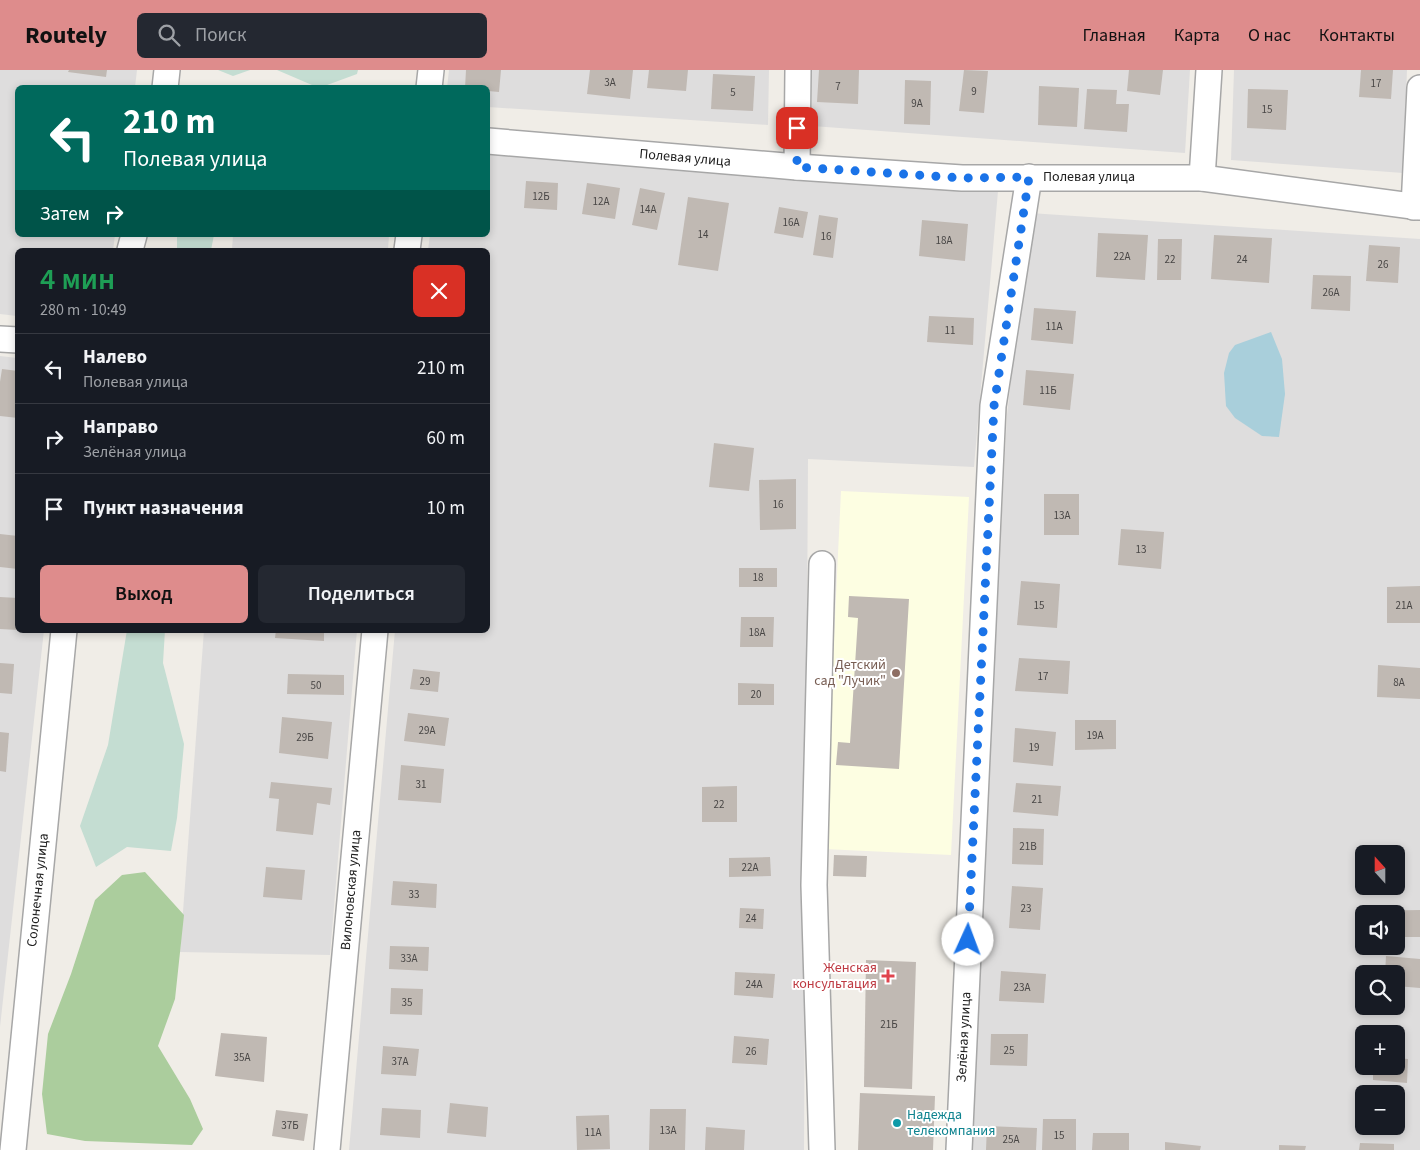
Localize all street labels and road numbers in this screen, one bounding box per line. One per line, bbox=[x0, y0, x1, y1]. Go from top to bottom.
street label: Полевая улица bbox=[638, 144, 732, 172]
street label: Полевая улица bbox=[1043, 167, 1135, 187]
street label: Вилоновская улица bbox=[336, 829, 366, 951]
street label: Солонечная улица bbox=[22, 832, 54, 948]
street label: Зелёная улица bbox=[952, 991, 976, 1083]

